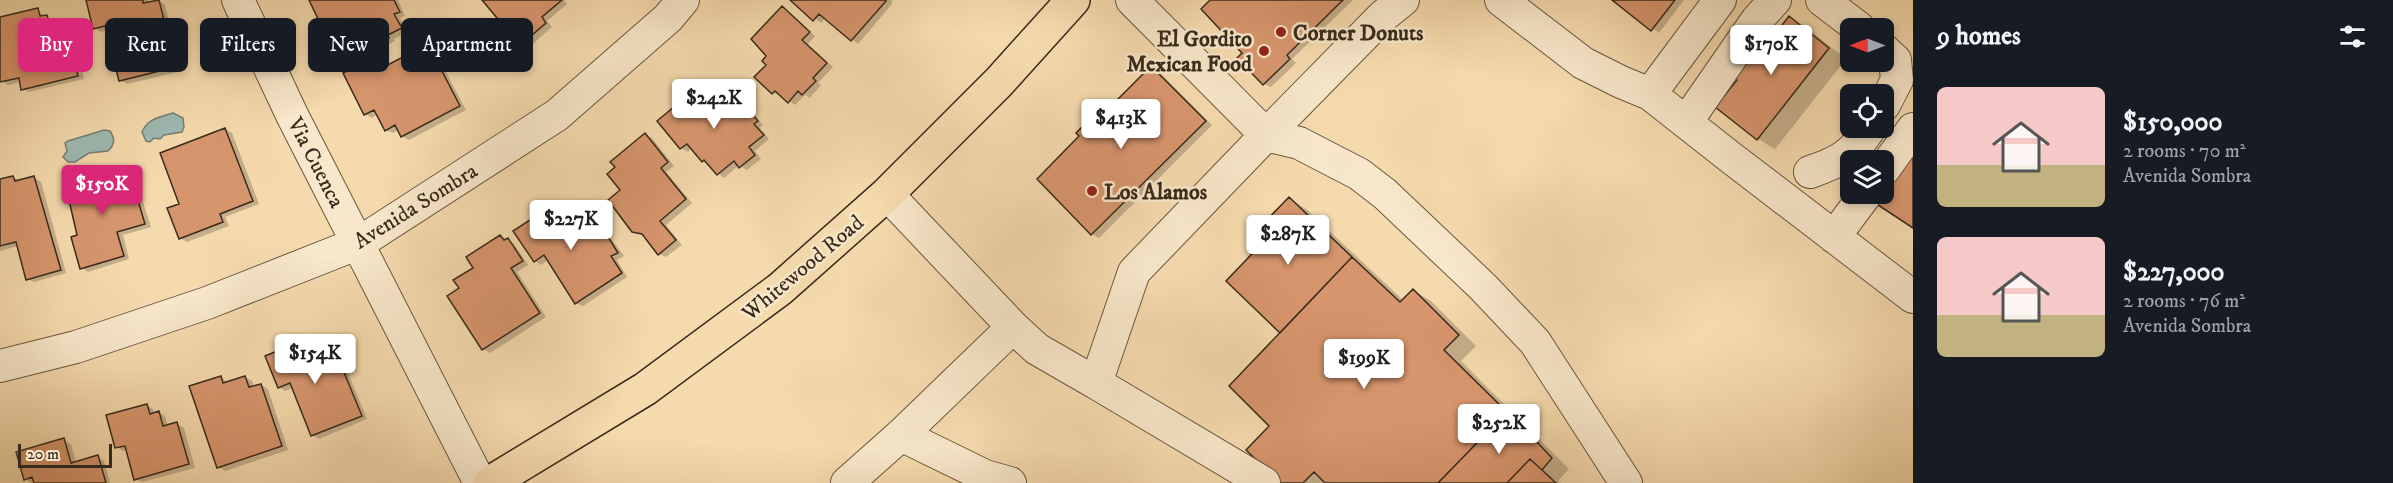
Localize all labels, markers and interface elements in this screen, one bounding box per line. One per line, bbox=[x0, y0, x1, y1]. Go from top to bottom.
chip: Buy bbox=[18, 18, 93, 72]
chip: Rent bbox=[105, 18, 188, 72]
chip: Filters bbox=[200, 18, 296, 72]
chip: New bbox=[308, 18, 389, 72]
chip: Apartment bbox=[401, 18, 533, 72]
north arrow bbox=[1840, 18, 1894, 72]
map controls bbox=[1840, 18, 1894, 204]
place label: Corner Donuts bbox=[1293, 20, 1424, 47]
text: 9 homes bbox=[1937, 20, 2021, 53]
icon: filters bbox=[2336, 20, 2369, 53]
marker: Corner Donuts bbox=[1274, 25, 1288, 39]
pin: $170K bbox=[1729, 25, 1813, 76]
place label: El Gordito Mexican Food bbox=[1126, 26, 1253, 78]
text: $170K bbox=[1744, 32, 1798, 57]
marker: El Gordito Mexican Food bbox=[1257, 44, 1271, 58]
pin: $242K bbox=[672, 79, 756, 130]
button: locate bbox=[1840, 84, 1894, 138]
text: $242K bbox=[686, 86, 742, 111]
pin: $413K bbox=[1079, 99, 1163, 150]
text: $413K bbox=[1095, 106, 1147, 131]
text: $150,000 bbox=[2123, 106, 2222, 139]
icon: home bbox=[1985, 111, 2057, 183]
street label: Via Cuenca bbox=[281, 112, 350, 213]
text: 2 rooms · 70 m² bbox=[2123, 139, 2246, 164]
button: layers bbox=[1840, 150, 1894, 204]
street label: Avenida Sombra bbox=[349, 157, 483, 255]
text: Avenida Sombra bbox=[2123, 164, 2251, 189]
pin: $150K bbox=[60, 165, 144, 216]
text: $150K bbox=[76, 172, 128, 197]
place label: Los Alamos bbox=[1104, 179, 1208, 206]
marker: Los Alamos bbox=[1085, 184, 1099, 198]
pin: $227K bbox=[529, 200, 613, 251]
text: $227K bbox=[544, 207, 598, 232]
street label: Whitewood Road bbox=[736, 209, 869, 328]
pin: $287K bbox=[1246, 215, 1330, 266]
text: $287K bbox=[1260, 222, 1316, 247]
text: $227,000 bbox=[2123, 256, 2225, 289]
icon: home bbox=[1985, 261, 2057, 333]
text: 2 rooms · 76 m² bbox=[2123, 289, 2245, 314]
text: Avenida Sombra bbox=[2123, 314, 2251, 339]
pin: $154K bbox=[273, 334, 357, 385]
pin: $199K bbox=[1322, 339, 1406, 390]
text: $154K bbox=[289, 341, 341, 366]
text: $199K bbox=[1338, 346, 1390, 371]
pin: $252K bbox=[1457, 404, 1541, 455]
text: $252K bbox=[1472, 411, 1526, 436]
scale bar bbox=[18, 441, 112, 468]
text: 20 m bbox=[27, 444, 59, 464]

